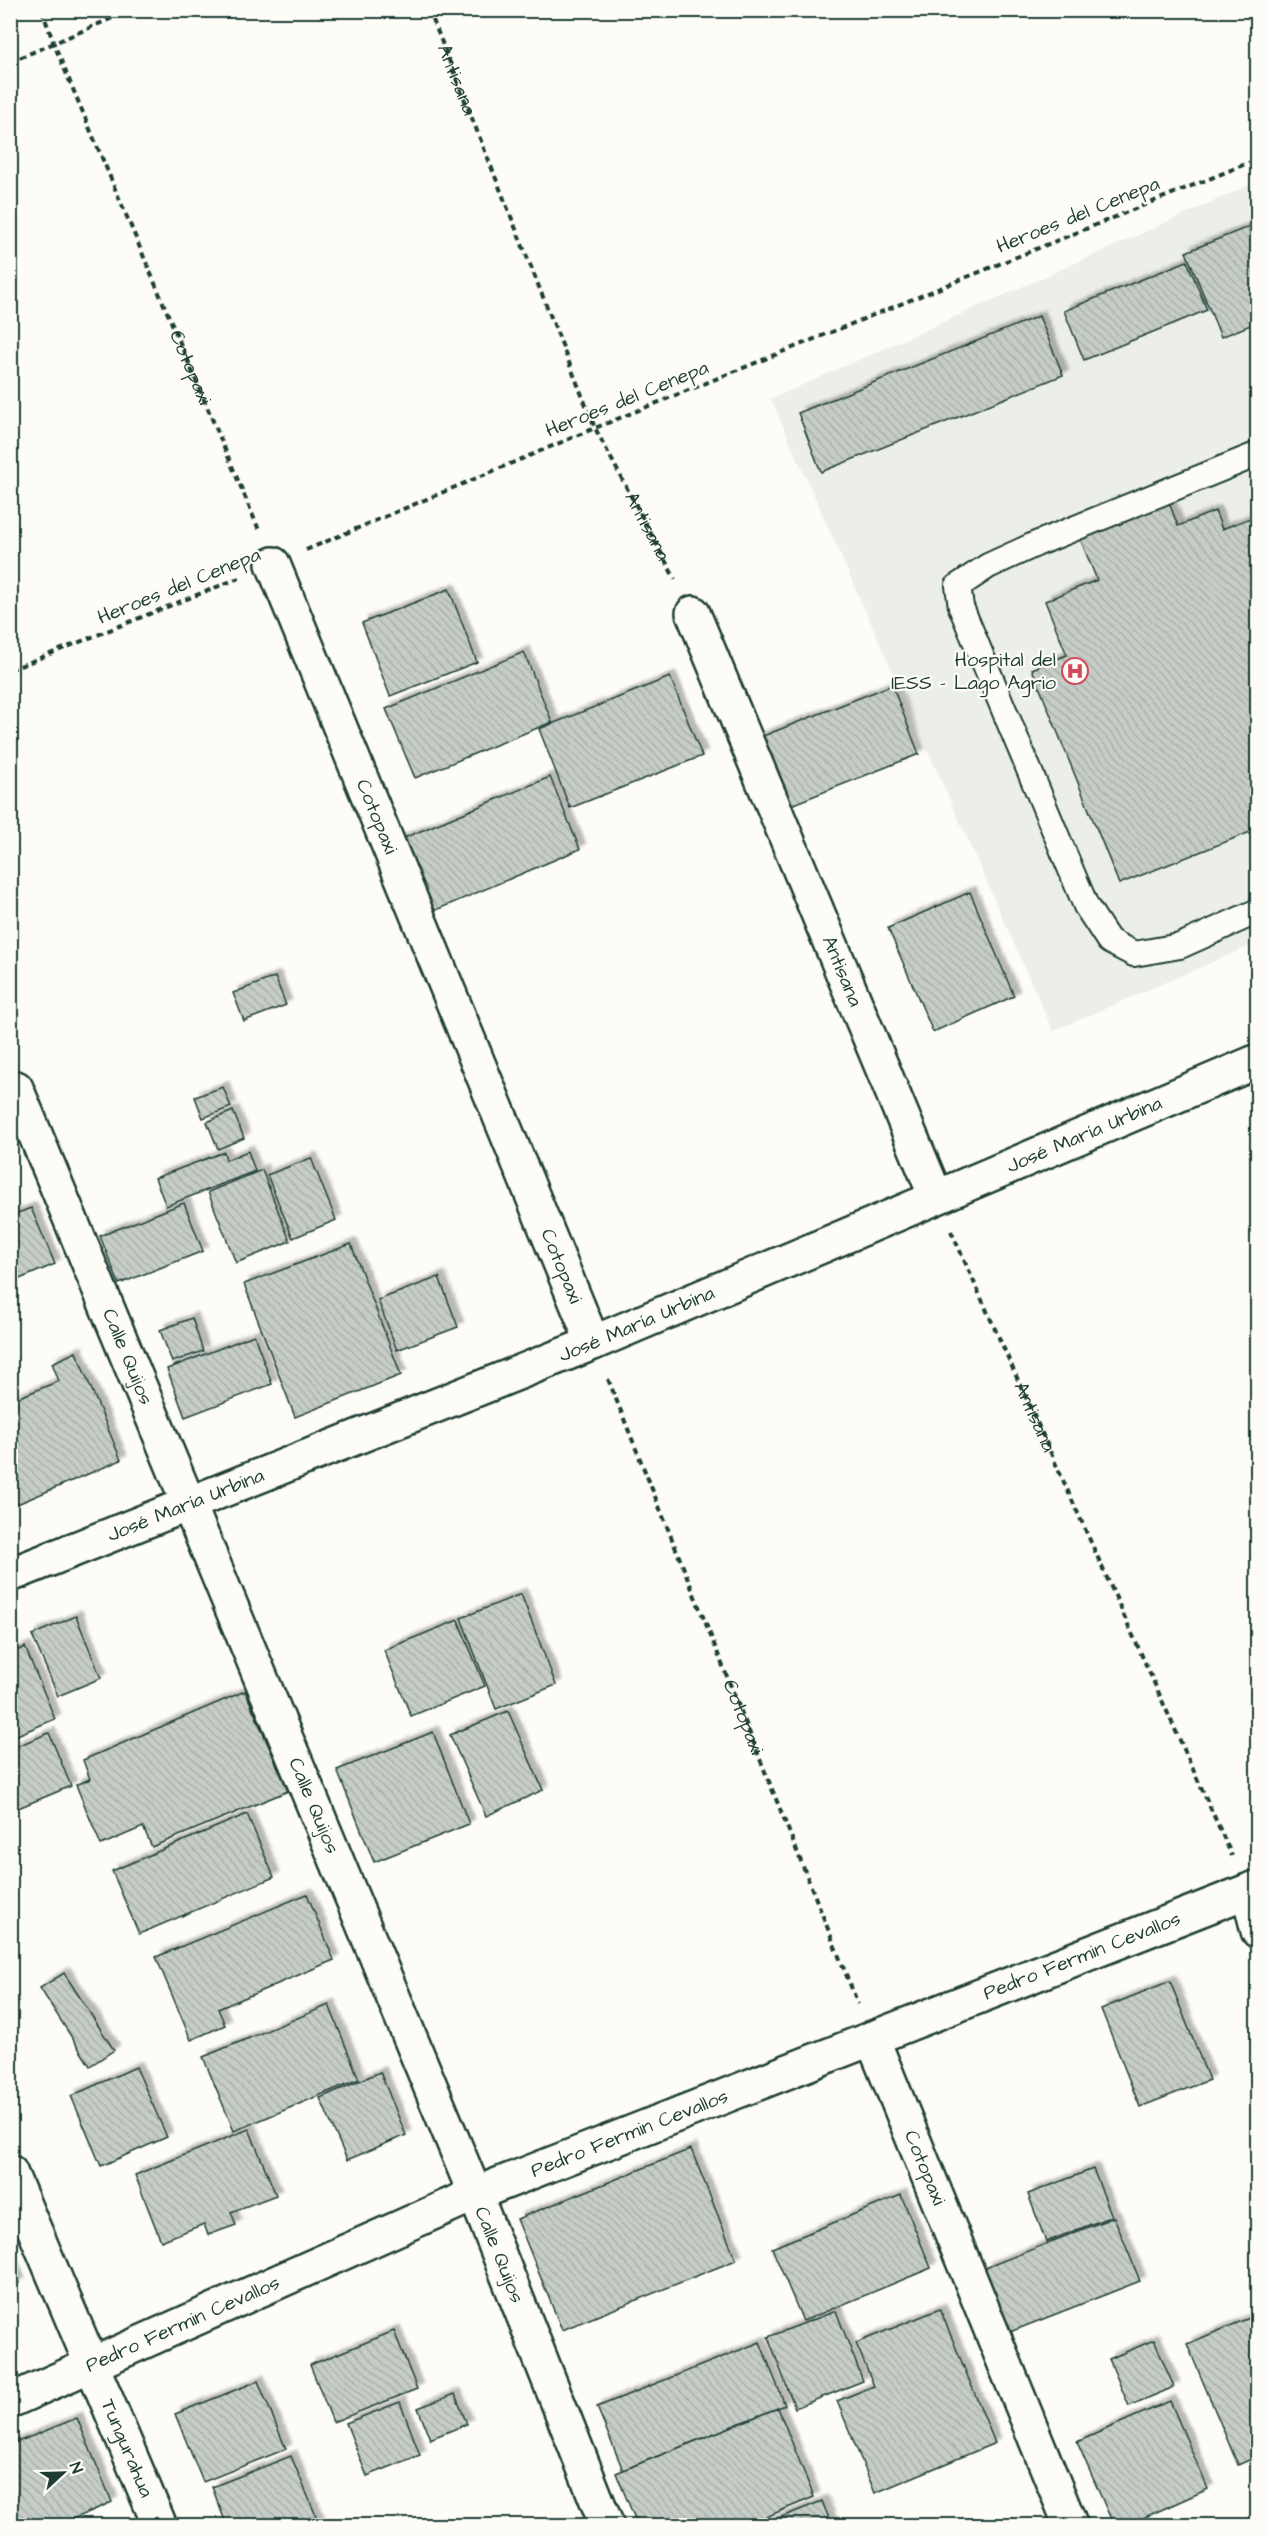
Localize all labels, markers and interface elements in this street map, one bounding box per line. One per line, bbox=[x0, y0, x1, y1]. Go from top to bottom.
street label: Antisana bbox=[430, 40, 483, 119]
street label: Heroes del Cenepa bbox=[992, 170, 1164, 260]
street label: Cotopaxi bbox=[162, 326, 219, 409]
street label: Heroes del Cenepa bbox=[541, 354, 713, 444]
street label: Antisana bbox=[617, 487, 677, 566]
street label: Heroes del Cenepa bbox=[93, 541, 265, 631]
place label: Hospital del IESS - Lago Agrio bbox=[891, 646, 1056, 698]
hospital icon: Hospital del IESS - Lago Agrio bbox=[1060, 656, 1090, 686]
street label: Cotopaxi bbox=[349, 775, 405, 858]
street label: Antisana bbox=[815, 932, 869, 1011]
street label: José María Urbina bbox=[1002, 1089, 1166, 1180]
street label: Cotopaxi bbox=[534, 1224, 589, 1308]
street label: José María Urbina bbox=[555, 1279, 719, 1369]
street label: Calle Quijos bbox=[95, 1304, 160, 1409]
street label: Antisana bbox=[1007, 1377, 1063, 1457]
street label: José María Urbina bbox=[103, 1461, 268, 1549]
street label: Cotopaxi bbox=[716, 1675, 771, 1759]
street label: Calle Quijos bbox=[281, 1753, 346, 1858]
street label: Pedro Fermin Cevallos bbox=[979, 1905, 1185, 2007]
street label: Pedro Fermin Cevallos bbox=[527, 2082, 732, 2185]
street label: Cotopaxi bbox=[897, 2126, 953, 2209]
street label: Calle Quijos bbox=[467, 2202, 531, 2307]
street label: Pedro Fermin Cevallos bbox=[81, 2269, 284, 2380]
street label: Tungurahua bbox=[94, 2395, 160, 2502]
north arrow bbox=[33, 2443, 93, 2503]
text: N bbox=[64, 2459, 88, 2477]

